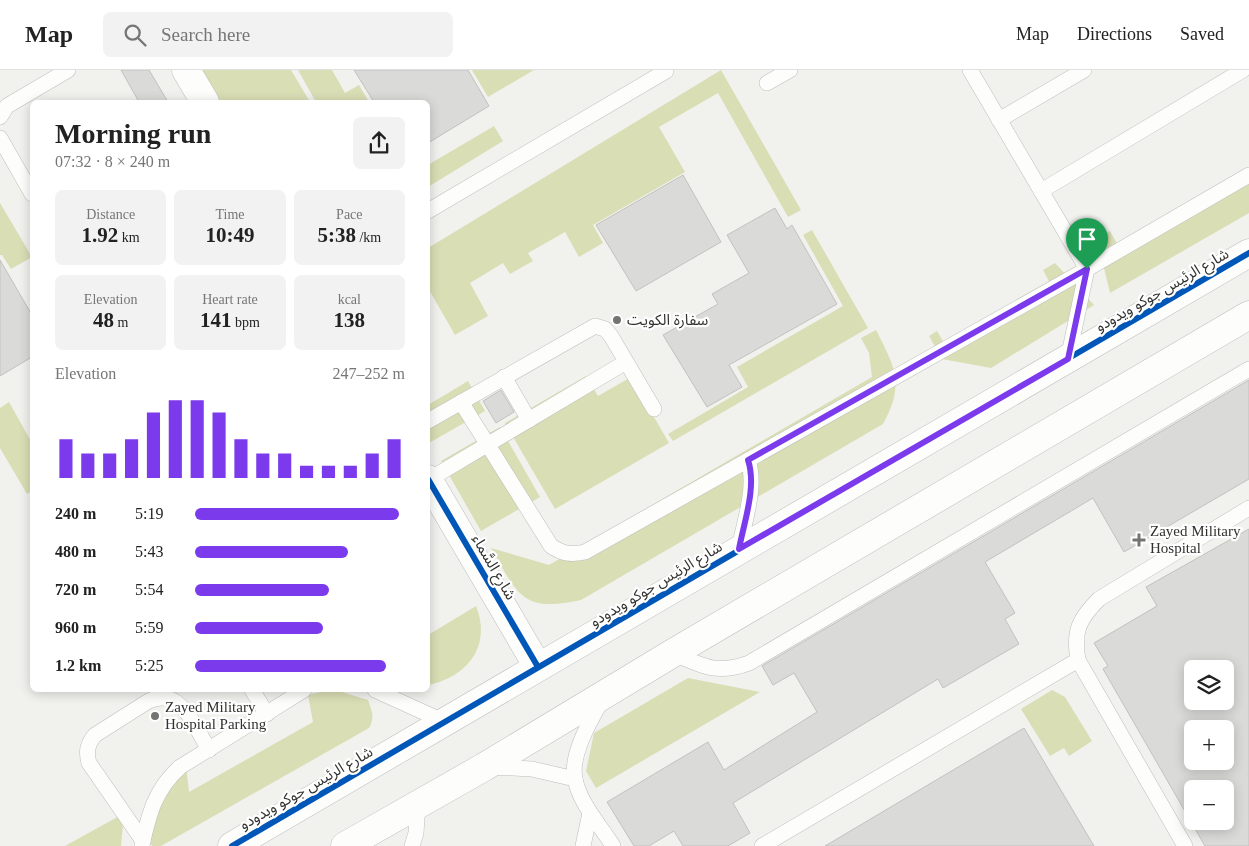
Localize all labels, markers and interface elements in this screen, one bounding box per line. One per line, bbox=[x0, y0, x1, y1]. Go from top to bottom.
search box bbox=[103, 12, 453, 57]
text: Map bbox=[25, 21, 73, 47]
icon: search bbox=[121, 21, 149, 49]
text: Search here bbox=[161, 24, 250, 45]
text: Map bbox=[1016, 24, 1049, 44]
text: Directions bbox=[1077, 24, 1152, 44]
text: Saved bbox=[1180, 24, 1224, 44]
button: share bbox=[353, 117, 405, 169]
text: Morning run bbox=[55, 118, 211, 149]
text: 07:32 · 8 × 240 m bbox=[55, 153, 170, 170]
text: Distance bbox=[86, 207, 135, 222]
text: Time bbox=[215, 207, 245, 222]
text: Pace bbox=[336, 207, 363, 222]
pin bbox=[1066, 218, 1108, 269]
text: 1.92 bbox=[82, 223, 118, 247]
text: 10:49 bbox=[205, 223, 254, 247]
text: 5:38 bbox=[317, 223, 356, 247]
icon: arrive bbox=[1073, 225, 1101, 253]
text: km bbox=[118, 230, 140, 245]
text: /km bbox=[356, 230, 381, 245]
street label: شارع الرئيس جوكو ويدودو bbox=[1093, 245, 1234, 338]
text: Elevation bbox=[84, 292, 137, 307]
text: Heart rate bbox=[202, 292, 258, 307]
text: kcal bbox=[338, 292, 361, 307]
text: 48 bbox=[93, 308, 114, 332]
text: 141 bbox=[200, 308, 232, 332]
text: 138 bbox=[334, 308, 365, 332]
place label: سفارة الكويت bbox=[627, 312, 709, 329]
marker: سفارة الكويت bbox=[611, 314, 623, 326]
text: m bbox=[114, 315, 128, 330]
text: bpm bbox=[232, 315, 260, 330]
text: Elevation bbox=[55, 365, 116, 382]
text: 247–252 m bbox=[333, 365, 405, 382]
text: 240 m bbox=[55, 505, 96, 522]
text: 5:19 bbox=[135, 505, 163, 522]
place label: Zayed Military Hospital bbox=[1150, 523, 1241, 556]
street label: شارع السَّماء bbox=[466, 532, 519, 605]
marker: Zayed Military Hospital bbox=[1132, 533, 1146, 547]
street label: شارع الرئيس جوكو ويدودو bbox=[587, 538, 727, 633]
text: 480 m bbox=[55, 543, 96, 560]
text: 5:43 bbox=[135, 543, 163, 560]
text: 720 m bbox=[55, 581, 96, 598]
text: 5:54 bbox=[135, 581, 163, 598]
text: 960 m bbox=[55, 619, 96, 636]
text: 5:59 bbox=[135, 619, 163, 636]
text: 1.2 km bbox=[55, 657, 101, 674]
text: 5:25 bbox=[135, 657, 163, 674]
map controls bbox=[1184, 660, 1234, 830]
button: layers bbox=[1184, 660, 1234, 710]
place label: Zayed Military Hospital Parking bbox=[165, 699, 267, 732]
marker: Zayed Military Hospital Parking bbox=[149, 710, 161, 722]
button: + bbox=[1184, 720, 1234, 770]
street label: شارع الرئيس جوكو ويدودو bbox=[237, 743, 378, 836]
button: − bbox=[1184, 780, 1234, 830]

